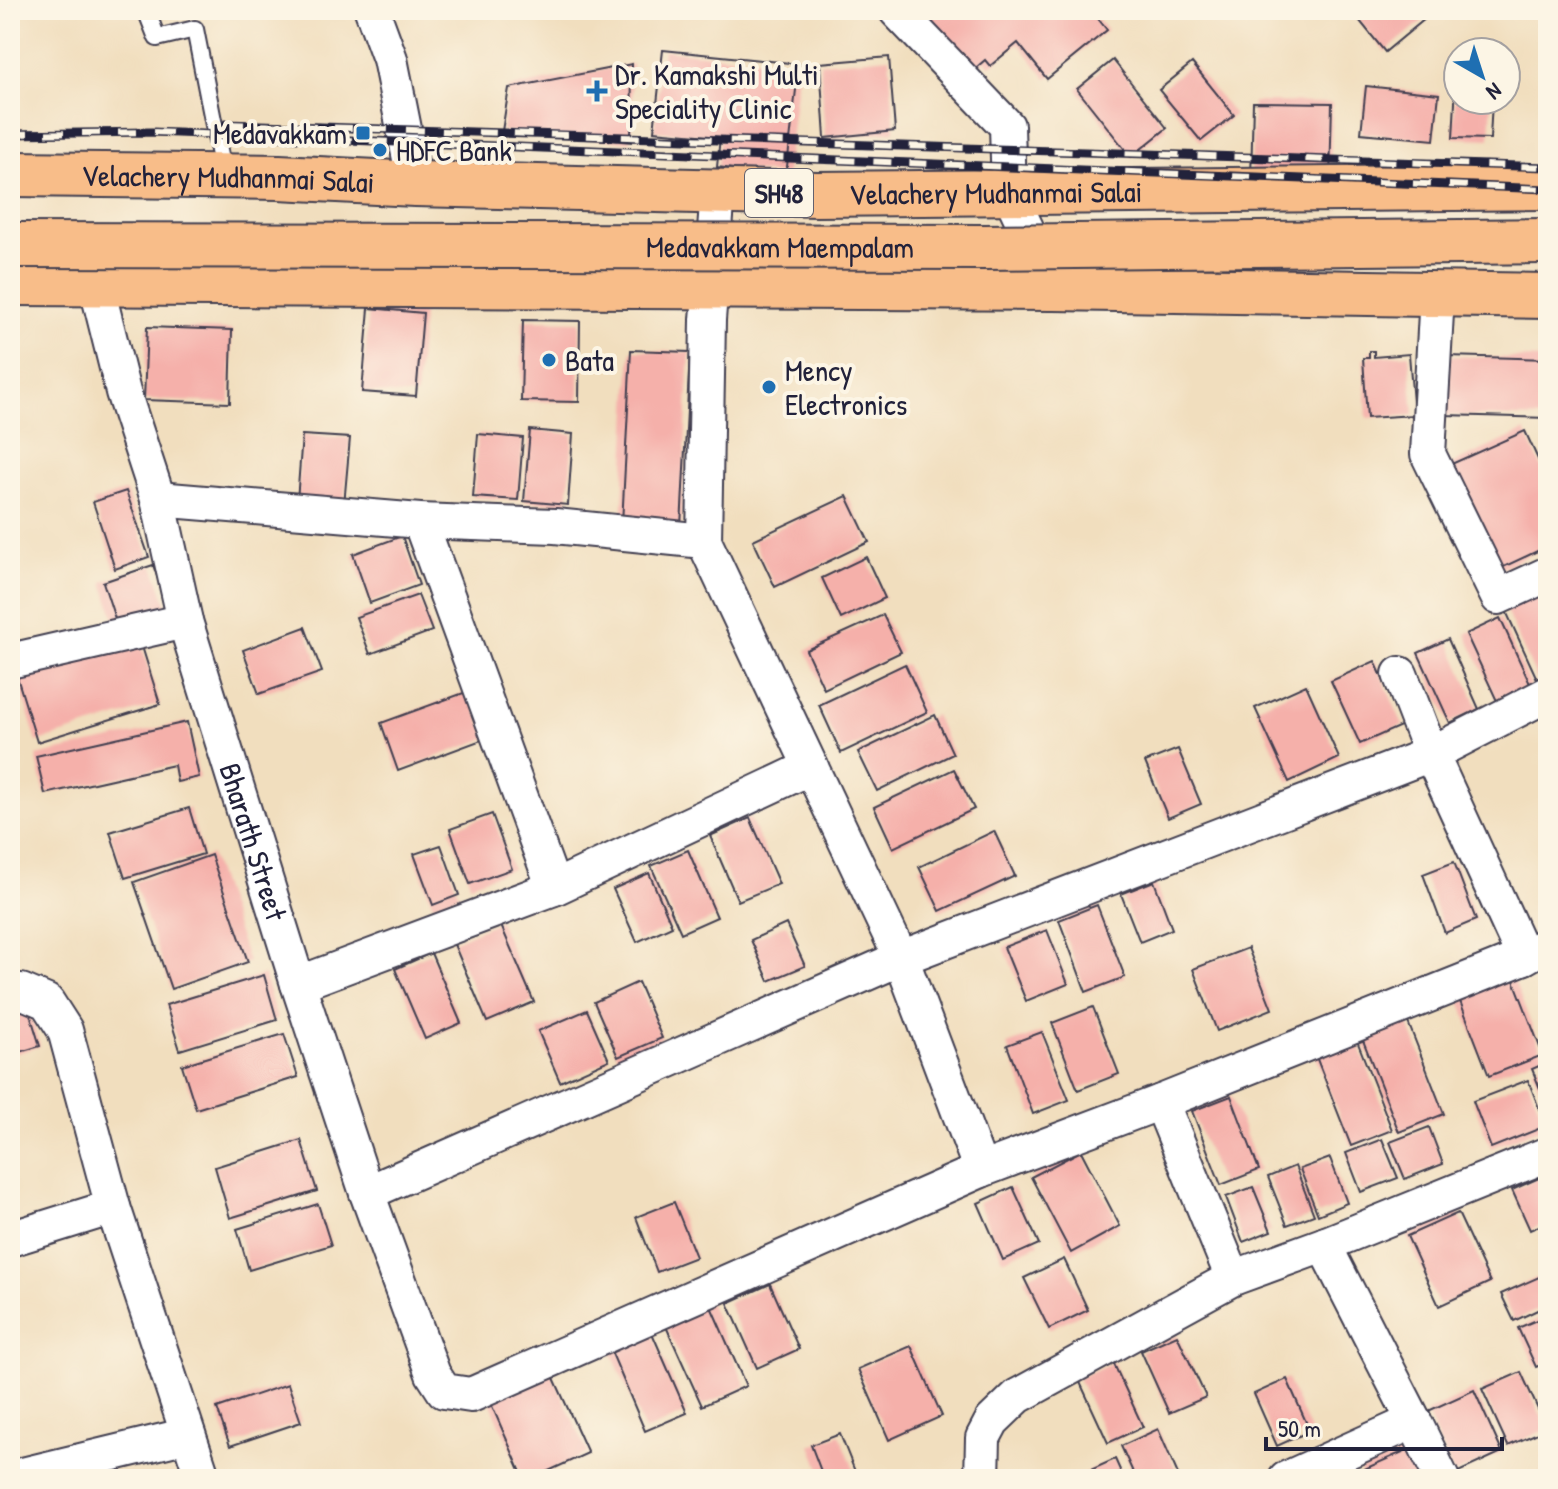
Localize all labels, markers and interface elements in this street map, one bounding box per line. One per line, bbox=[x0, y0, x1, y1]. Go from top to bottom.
north arrow bbox=[1442, 36, 1522, 116]
place label: Dr. Kamakshi Multi Speciality Clinic bbox=[615, 54, 819, 128]
text: N bbox=[1480, 76, 1509, 107]
marker: Dr. Kamakshi Multi Speciality Clinic bbox=[586, 80, 608, 102]
place label: Medavakkam bbox=[213, 113, 347, 153]
marker: Medavakkam bbox=[354, 124, 372, 142]
place label: HDFC Bank bbox=[396, 130, 512, 170]
marker: HDFC Bank bbox=[371, 141, 389, 159]
street label: Velachery Mudhanmai Salai bbox=[81, 155, 376, 202]
road number: SH48 bbox=[745, 169, 813, 217]
street label: Velachery Mudhanmai Salai bbox=[849, 171, 1143, 214]
street label: Medavakkam Maempalam bbox=[646, 226, 914, 267]
place label: Bata bbox=[565, 340, 614, 380]
place label: Mency Electronics bbox=[785, 350, 907, 424]
marker: Bata bbox=[540, 351, 558, 369]
marker: Mency Electronics bbox=[760, 378, 778, 396]
street label: Bharath Street bbox=[210, 758, 297, 926]
scale bar bbox=[1266, 1401, 1502, 1451]
text: 50 m bbox=[1278, 1412, 1321, 1444]

